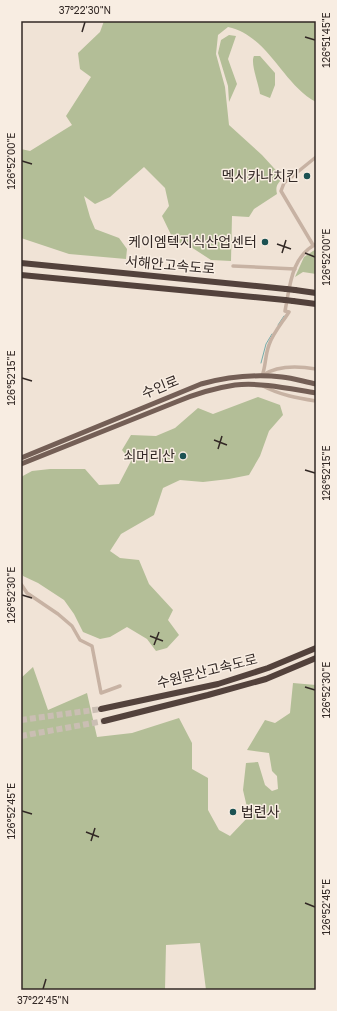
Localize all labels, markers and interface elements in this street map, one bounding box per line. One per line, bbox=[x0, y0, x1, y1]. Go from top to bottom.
text: 37°22'30"N bbox=[59, 4, 111, 16]
text: 126°51'45"E bbox=[320, 12, 332, 68]
text: 126°52'00"E bbox=[5, 133, 17, 189]
place label: 멕시카나치킨 bbox=[222, 167, 299, 184]
marker: 멕시카나치킨 bbox=[302, 171, 312, 181]
text: 126°52'00"E bbox=[320, 229, 332, 285]
place label: 케이엠텍지식산업센터 bbox=[128, 233, 257, 250]
marker: 케이엠텍지식산업센터 bbox=[260, 237, 270, 247]
street label: 서해안고속도로 bbox=[124, 252, 216, 277]
text: 126°52'15"E bbox=[5, 350, 17, 406]
street label: 수인로 bbox=[139, 371, 181, 402]
text: 126°52'15"E bbox=[320, 445, 332, 501]
place label: 쇠머리산 bbox=[123, 447, 175, 464]
marker: 쇠머리산 bbox=[178, 451, 188, 461]
text: 126°52'30"E bbox=[5, 567, 17, 623]
street label: 수원문산고속도로 bbox=[155, 650, 259, 691]
text: 126°52'30"E bbox=[320, 662, 332, 718]
text: 126°52'45"E bbox=[5, 783, 17, 839]
place label: 법련사 bbox=[241, 803, 280, 820]
marker: 법련사 bbox=[228, 807, 238, 817]
text: 126°52'45"E bbox=[320, 879, 332, 935]
text: 37°22'45"N bbox=[17, 994, 69, 1006]

